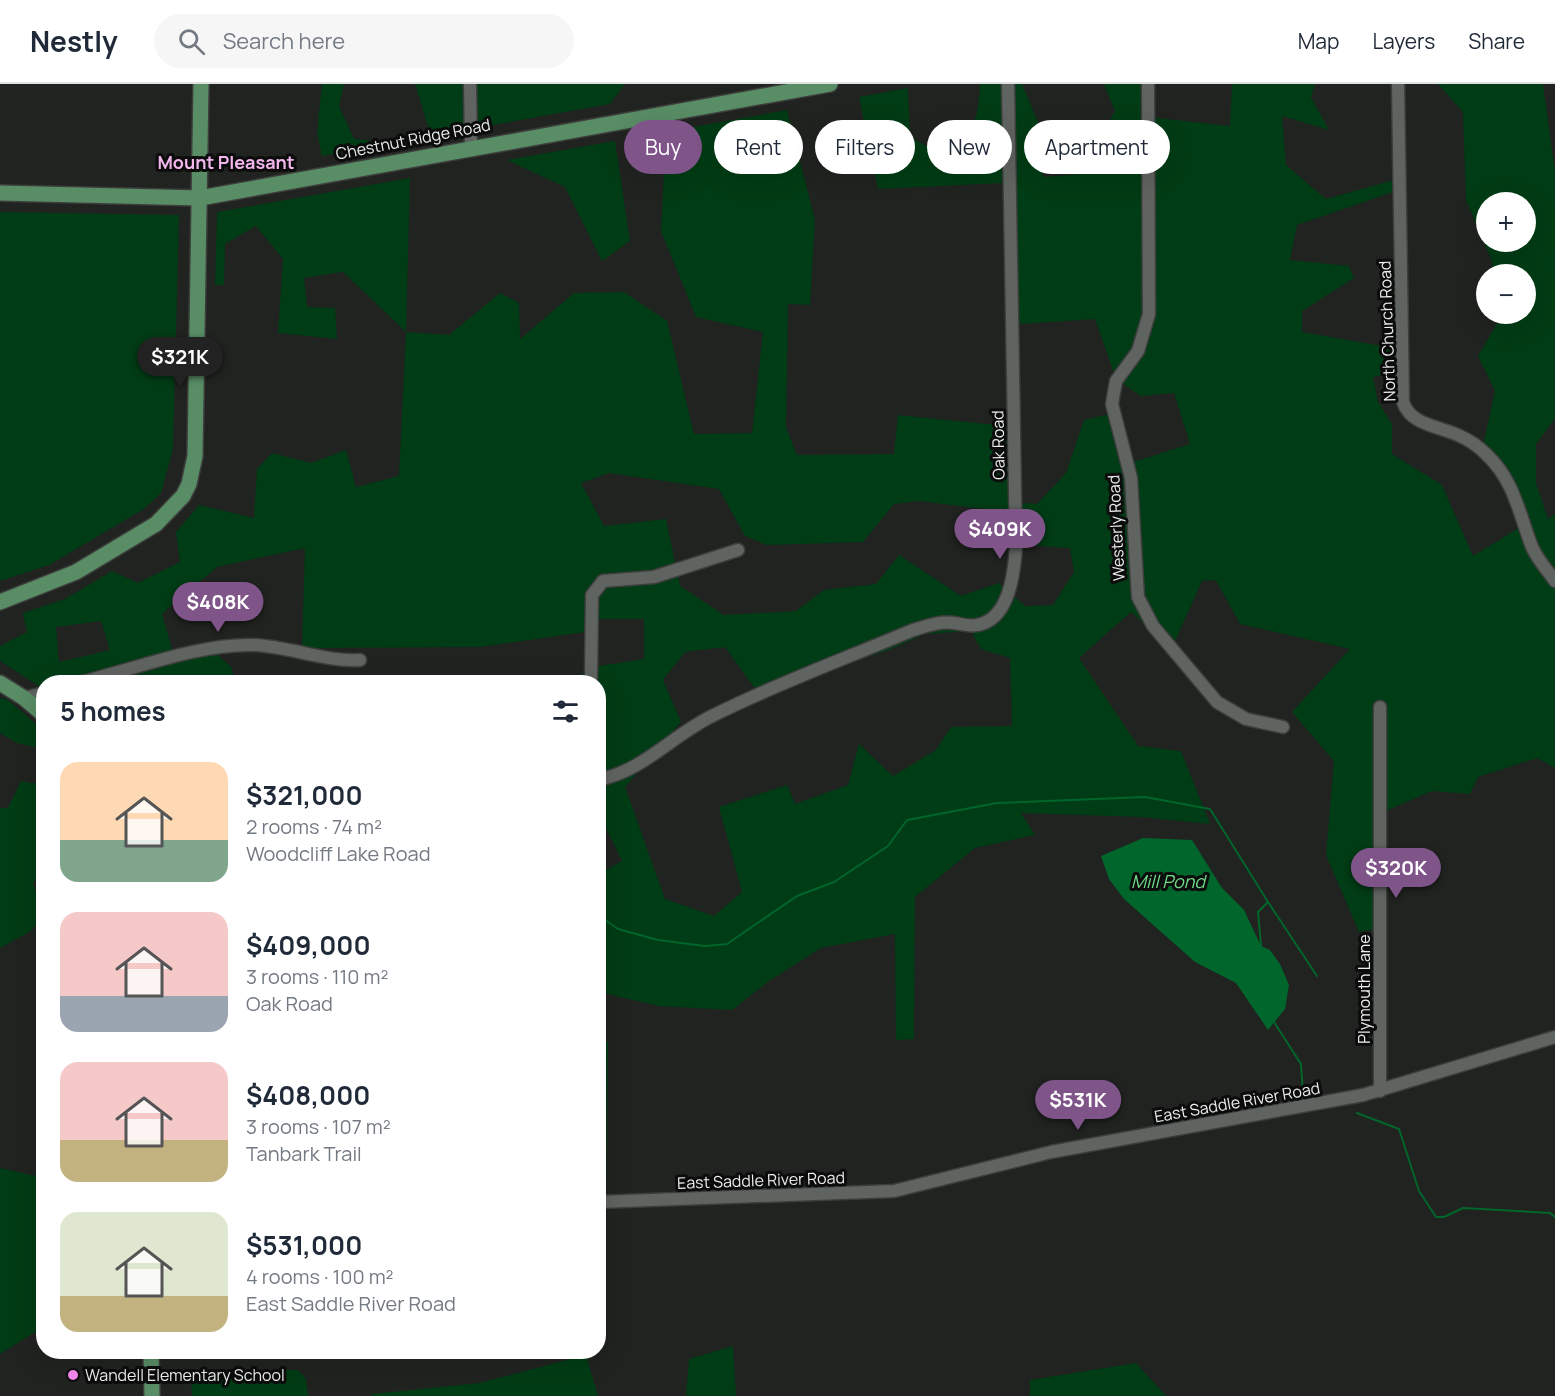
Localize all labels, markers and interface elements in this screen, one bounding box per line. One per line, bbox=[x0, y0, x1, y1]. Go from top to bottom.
search box bbox=[154, 14, 574, 68]
text: Nestly bbox=[30, 22, 118, 60]
icon: search bbox=[175, 25, 208, 58]
text: Search here bbox=[223, 26, 345, 56]
text: Map bbox=[1298, 27, 1339, 55]
text: Layers bbox=[1372, 27, 1435, 55]
text: Share bbox=[1468, 27, 1525, 55]
street label: Chestnut Ridge Road bbox=[334, 113, 492, 165]
chip: Buy bbox=[624, 120, 702, 174]
chip: Rent bbox=[714, 120, 803, 174]
chip: Filters bbox=[815, 120, 915, 174]
chip: New bbox=[927, 120, 1012, 174]
chip: Apartment bbox=[1024, 120, 1170, 174]
district label: Mount Pleasant bbox=[157, 150, 295, 174]
map controls bbox=[1476, 192, 1536, 324]
button: + bbox=[1476, 192, 1536, 252]
street label: North Church Road bbox=[1374, 260, 1400, 402]
button: − bbox=[1476, 264, 1536, 324]
pin: $321K bbox=[138, 337, 222, 388]
text: $321K bbox=[151, 343, 209, 370]
street label: Oak Road bbox=[986, 410, 1010, 480]
street label: Westerly Road bbox=[1102, 474, 1130, 582]
pin: $409K bbox=[958, 509, 1042, 560]
text: $409K bbox=[968, 515, 1032, 542]
pin: $408K bbox=[176, 582, 260, 633]
text: $408K bbox=[186, 588, 250, 615]
text: 5 homes bbox=[60, 693, 166, 729]
icon: filters bbox=[549, 695, 582, 728]
text: $321,000 bbox=[246, 777, 363, 813]
icon: home bbox=[108, 786, 180, 858]
text: 2 rooms · 74 m² bbox=[246, 813, 382, 840]
text: Woodcliff Lake Road bbox=[246, 840, 431, 867]
pin: $320K bbox=[1354, 848, 1438, 899]
text: $320K bbox=[1365, 854, 1427, 881]
water label: Mill Pond bbox=[1131, 869, 1207, 893]
text: $409,000 bbox=[246, 927, 371, 963]
street label: Plymouth Lane bbox=[1353, 934, 1375, 1044]
icon: home bbox=[108, 936, 180, 1008]
text: 3 rooms · 110 m² bbox=[246, 963, 388, 990]
text: Oak Road bbox=[246, 990, 333, 1017]
text: $408,000 bbox=[246, 1077, 370, 1113]
street label: East Saddle River Road bbox=[1152, 1077, 1322, 1127]
pin: $531K bbox=[1036, 1080, 1120, 1131]
icon: home bbox=[108, 1086, 180, 1158]
text: $531K bbox=[1049, 1086, 1107, 1113]
text: 3 rooms · 107 m² bbox=[246, 1113, 391, 1140]
text: Tanbark Trail bbox=[246, 1140, 362, 1167]
street label: East Saddle River Road bbox=[677, 1166, 845, 1194]
text: $531,000 bbox=[246, 1227, 362, 1263]
icon: home bbox=[108, 1236, 180, 1308]
text: 4 rooms · 100 m² bbox=[246, 1263, 394, 1290]
text: East Saddle River Road bbox=[246, 1290, 456, 1317]
place label: Wandell Elementary School bbox=[85, 1364, 285, 1386]
marker: Wandell Elementary School bbox=[66, 1368, 80, 1382]

